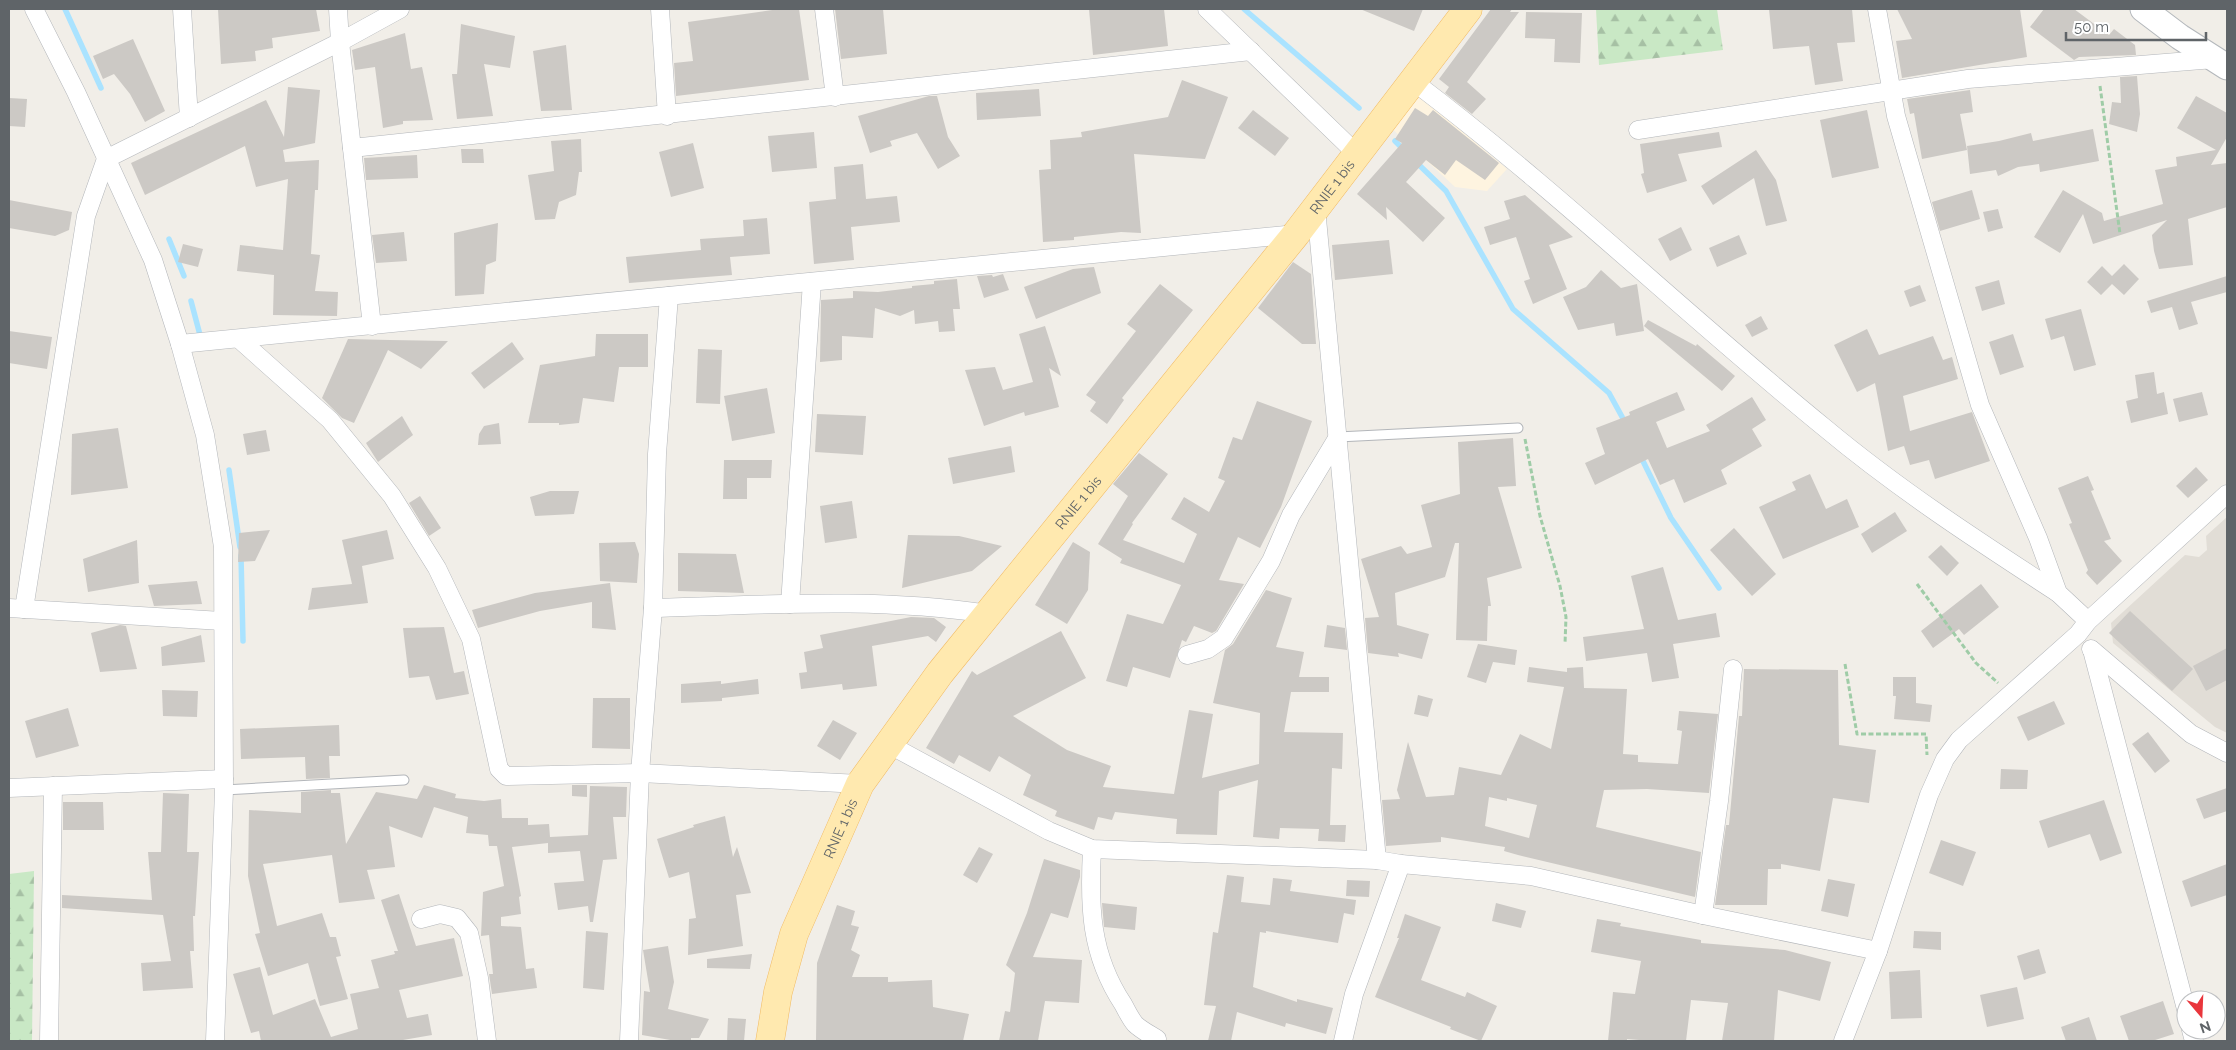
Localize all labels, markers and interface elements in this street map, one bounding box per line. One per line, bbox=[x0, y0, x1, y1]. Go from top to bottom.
scale bar bbox=[2066, 10, 2206, 42]
text: 50 m bbox=[2074, 18, 2109, 36]
street label: RNIE 1 bis bbox=[1306, 157, 1358, 217]
street label: RNIE 1 bis bbox=[1052, 473, 1105, 532]
street label: RNIE 1 bis bbox=[820, 796, 861, 861]
north arrow bbox=[2176, 990, 2226, 1040]
text: N bbox=[2198, 1018, 2213, 1037]

